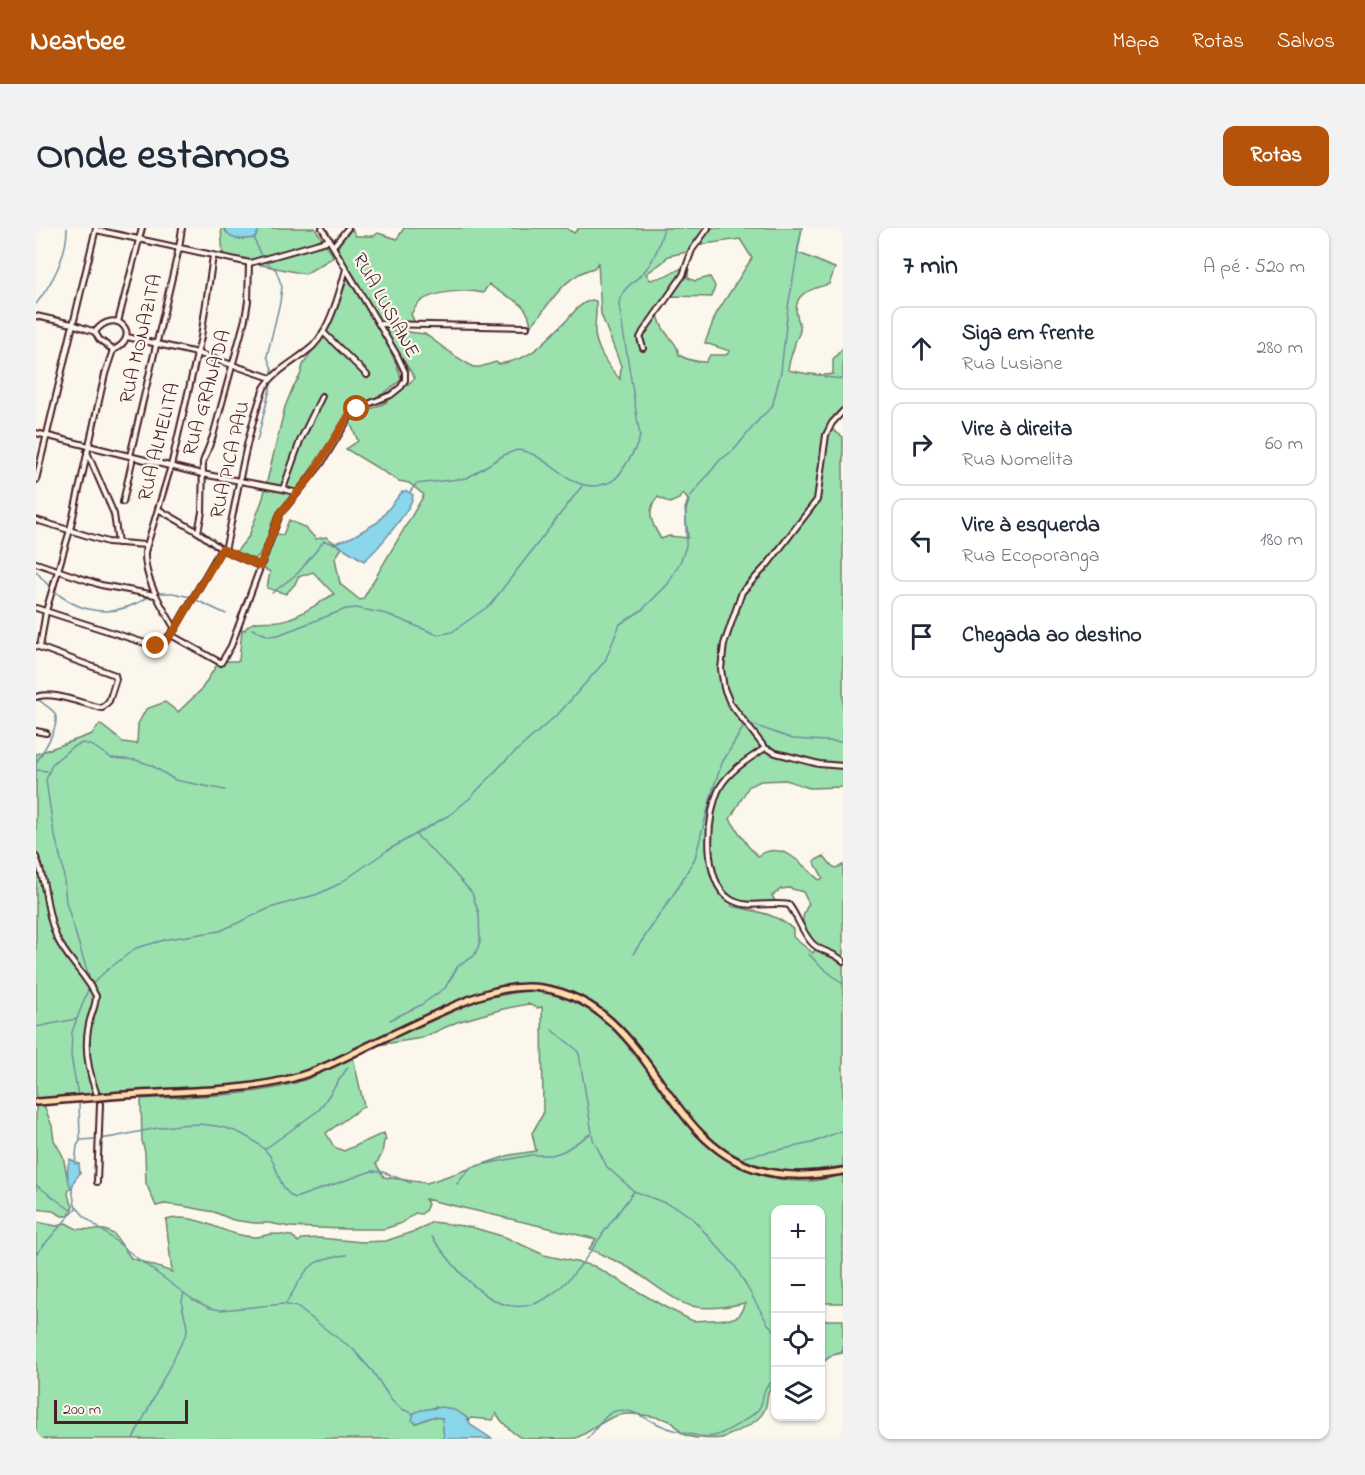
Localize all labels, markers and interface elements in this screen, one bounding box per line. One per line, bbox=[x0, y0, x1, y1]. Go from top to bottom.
text: Nearbee bbox=[30, 22, 125, 63]
text: Mapa bbox=[1112, 27, 1159, 57]
text: Rotas bbox=[1192, 27, 1244, 57]
text: Salvos bbox=[1277, 27, 1335, 57]
text: Onde estamos bbox=[36, 126, 290, 187]
button: Rotas bbox=[1223, 126, 1329, 186]
street label: RUA LUSIANE bbox=[344, 248, 426, 364]
text: 7 min bbox=[903, 248, 958, 286]
text: A pé · 520 m bbox=[1203, 253, 1305, 282]
street label: RUA MONAZITA bbox=[113, 271, 171, 407]
text: Siga em frente bbox=[962, 318, 1094, 350]
street label: RUA GRANADA bbox=[176, 327, 240, 459]
icon: ahead bbox=[905, 332, 938, 365]
text: 280 m bbox=[1256, 334, 1303, 363]
text: Rua Lusiane bbox=[962, 350, 1062, 379]
street label: RUA ALMELITA bbox=[131, 380, 189, 504]
route start bbox=[343, 395, 369, 421]
street label: RUA PICA PAU bbox=[203, 398, 259, 522]
text: Vire à direita bbox=[962, 414, 1072, 446]
icon: right bbox=[905, 428, 938, 461]
text: 60 m bbox=[1265, 430, 1303, 459]
text: Rua Nomelita bbox=[962, 446, 1073, 475]
text: Vire à esquerda bbox=[962, 510, 1100, 542]
icon: left bbox=[905, 524, 938, 557]
text: 180 m bbox=[1260, 526, 1303, 555]
text: Rua Ecoporanga bbox=[962, 542, 1100, 571]
icon: arrive bbox=[905, 620, 938, 653]
text: Chegada ao destino bbox=[962, 620, 1142, 652]
route end bbox=[142, 632, 168, 658]
map controls bbox=[771, 1205, 825, 1421]
button: + bbox=[771, 1205, 825, 1259]
button: − bbox=[771, 1259, 825, 1313]
button: locate bbox=[771, 1313, 825, 1367]
button: layers bbox=[771, 1367, 825, 1421]
scale bar bbox=[54, 1397, 188, 1424]
text: 200 m bbox=[63, 1398, 101, 1422]

